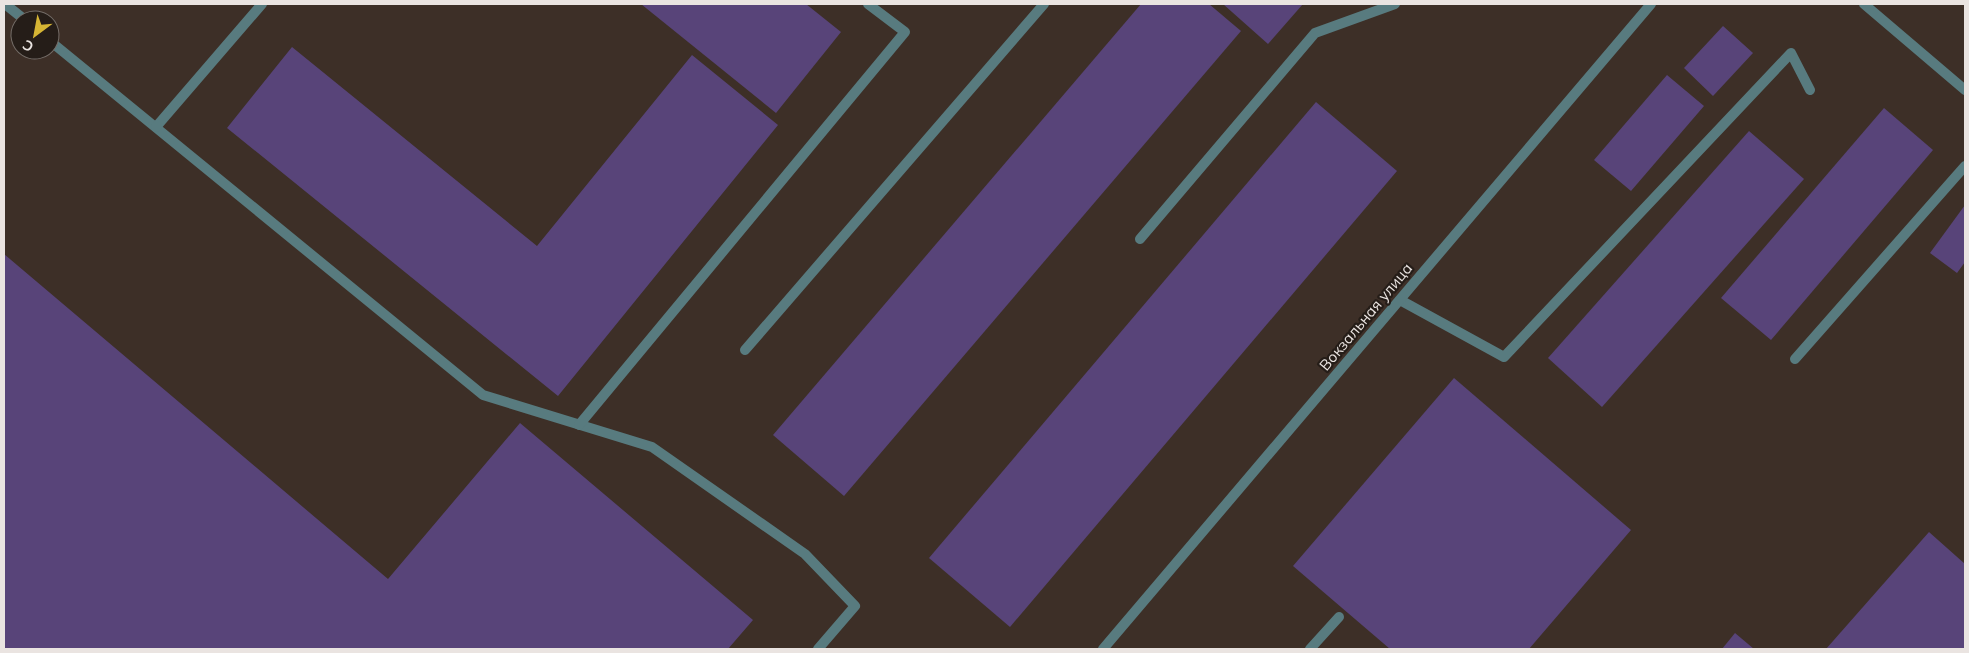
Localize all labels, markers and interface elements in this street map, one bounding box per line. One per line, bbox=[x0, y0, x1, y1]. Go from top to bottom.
north arrow bbox=[10, 10, 60, 60]
text: С bbox=[19, 36, 37, 56]
street label: Вокзальная улица bbox=[1315, 259, 1416, 374]

